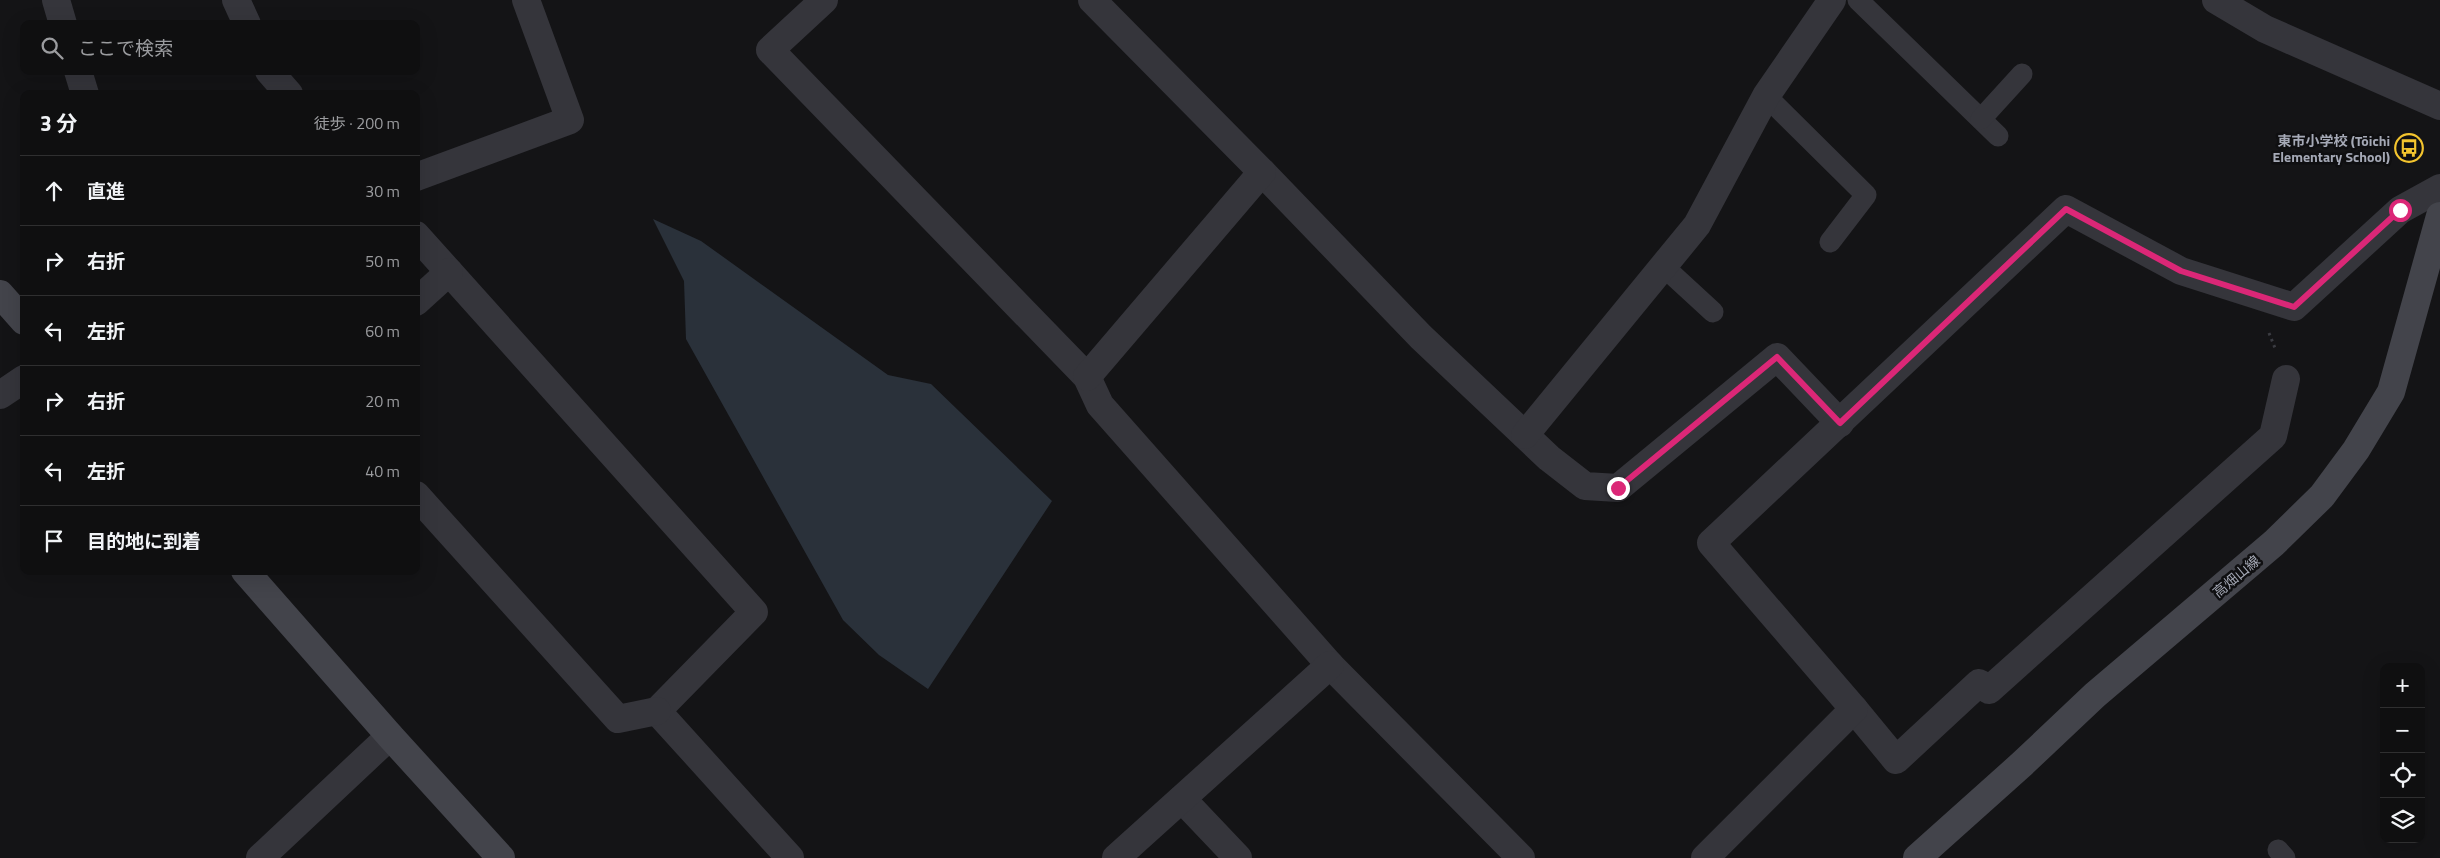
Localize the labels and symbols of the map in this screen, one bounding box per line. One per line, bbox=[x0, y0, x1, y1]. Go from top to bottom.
place label: 東市小学校 (Tōichi Elementary School) bbox=[2273, 130, 2390, 167]
bus stop icon: 東市小学校 (Tōichi Elementary School) bbox=[2394, 133, 2424, 163]
route start bbox=[2389, 199, 2412, 222]
route end bbox=[1607, 477, 1630, 500]
street label: 高畑山線 bbox=[2208, 550, 2264, 602]

